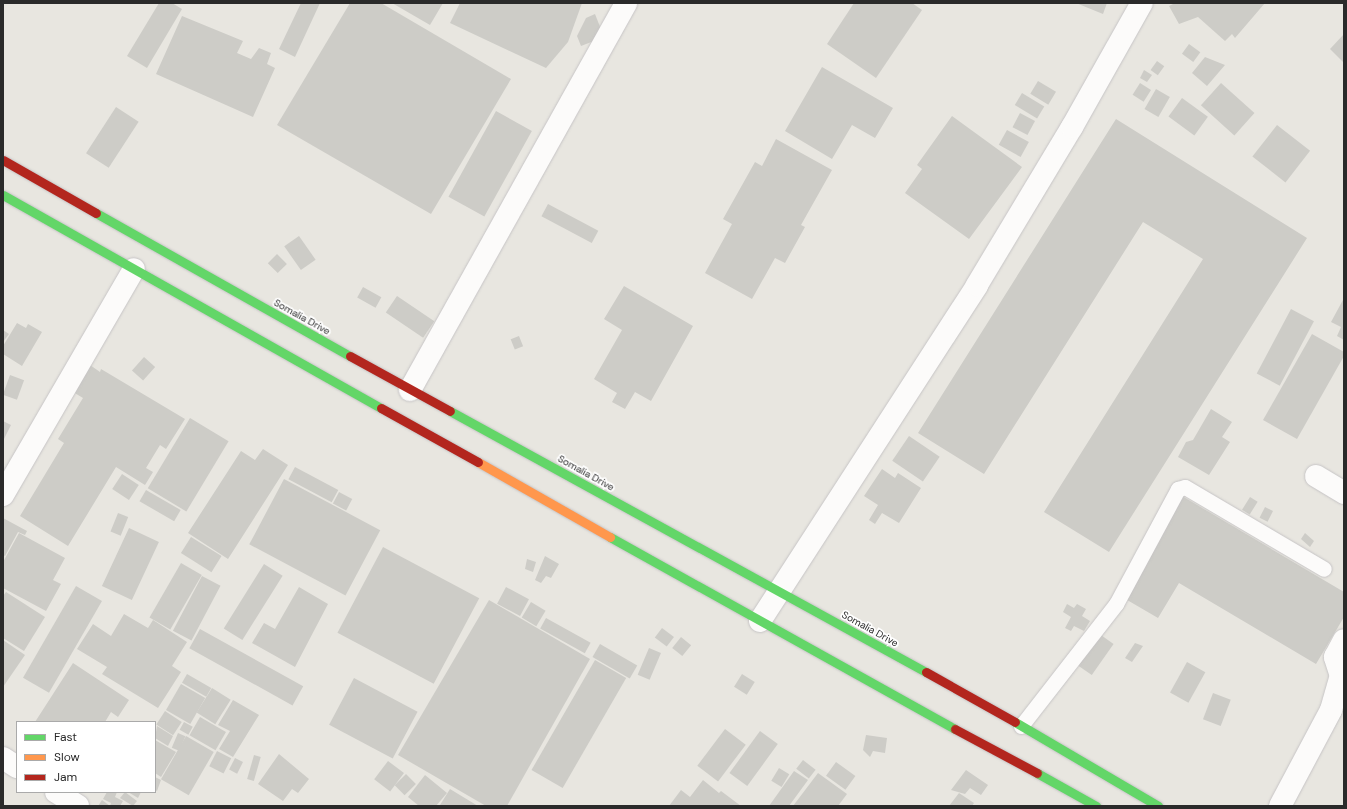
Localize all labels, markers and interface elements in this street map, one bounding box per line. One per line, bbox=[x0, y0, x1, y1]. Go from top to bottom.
street label: Somalia Drive bbox=[272, 297, 332, 337]
street label: Somalia Drive bbox=[556, 453, 616, 493]
street label: Somalia Drive bbox=[840, 609, 900, 649]
legend bbox=[16, 721, 156, 793]
text: Fast bbox=[54, 729, 77, 745]
text: Slow bbox=[54, 749, 80, 765]
text: Jam bbox=[54, 769, 77, 785]

